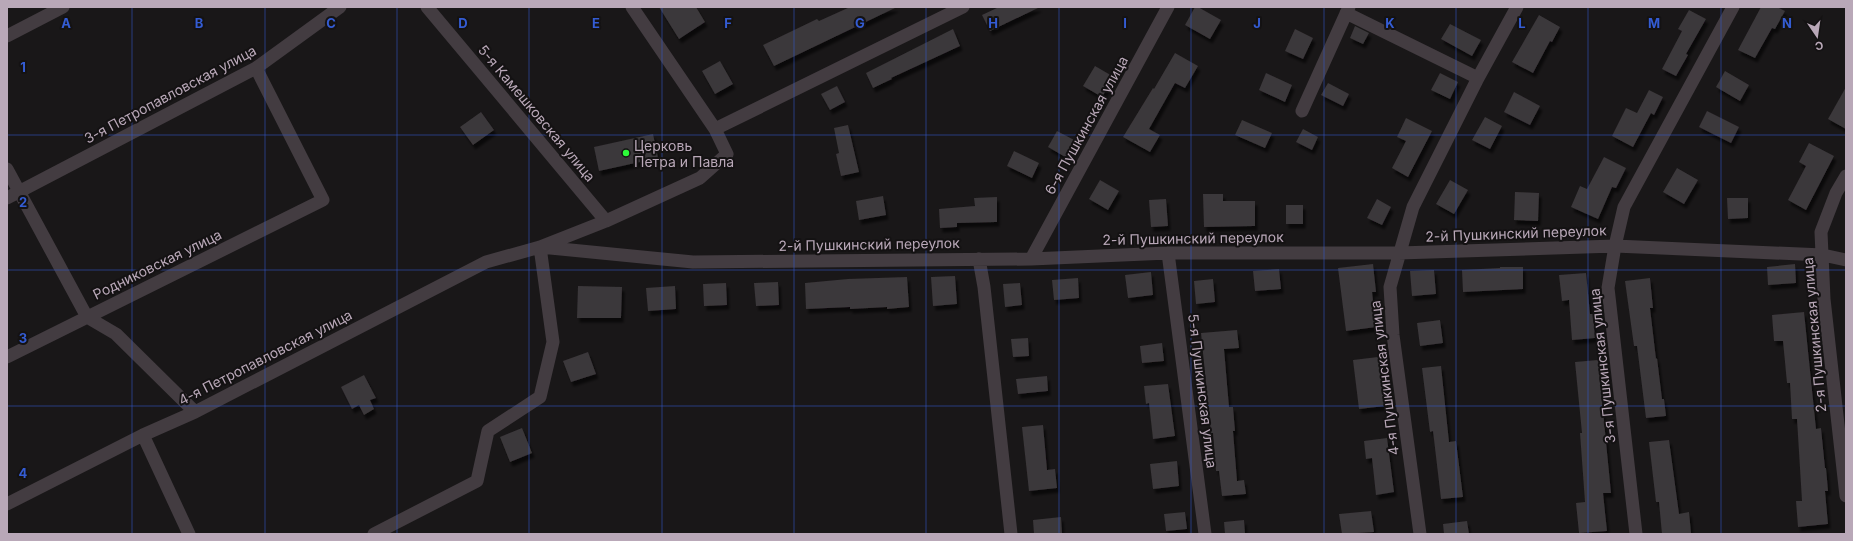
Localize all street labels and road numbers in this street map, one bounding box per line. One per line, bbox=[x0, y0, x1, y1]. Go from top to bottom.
street label: 3-я Петропавловская улица bbox=[81, 41, 259, 147]
street label: 5-я Камешковская улица bbox=[475, 41, 599, 185]
street label: 6-я Пушкинская улица bbox=[1041, 53, 1131, 197]
street label: 2-й Пушкинский переулок bbox=[1425, 221, 1607, 245]
street label: Родниковская улица bbox=[90, 225, 224, 303]
street label: 2-й Пушкинский переулок bbox=[1102, 228, 1284, 248]
street label: 2-й Пушкинский переулок bbox=[778, 234, 960, 254]
street label: 2-я Пушкинская улица bbox=[1799, 257, 1829, 413]
street label: 3-я Пушкинская улица bbox=[1585, 288, 1619, 444]
street label: 4-я Пушкинская улица bbox=[1366, 299, 1402, 457]
street label: 4-я Петропавловская улица bbox=[175, 306, 355, 408]
street label: 5-я Пушкинская улица bbox=[1185, 313, 1221, 469]

